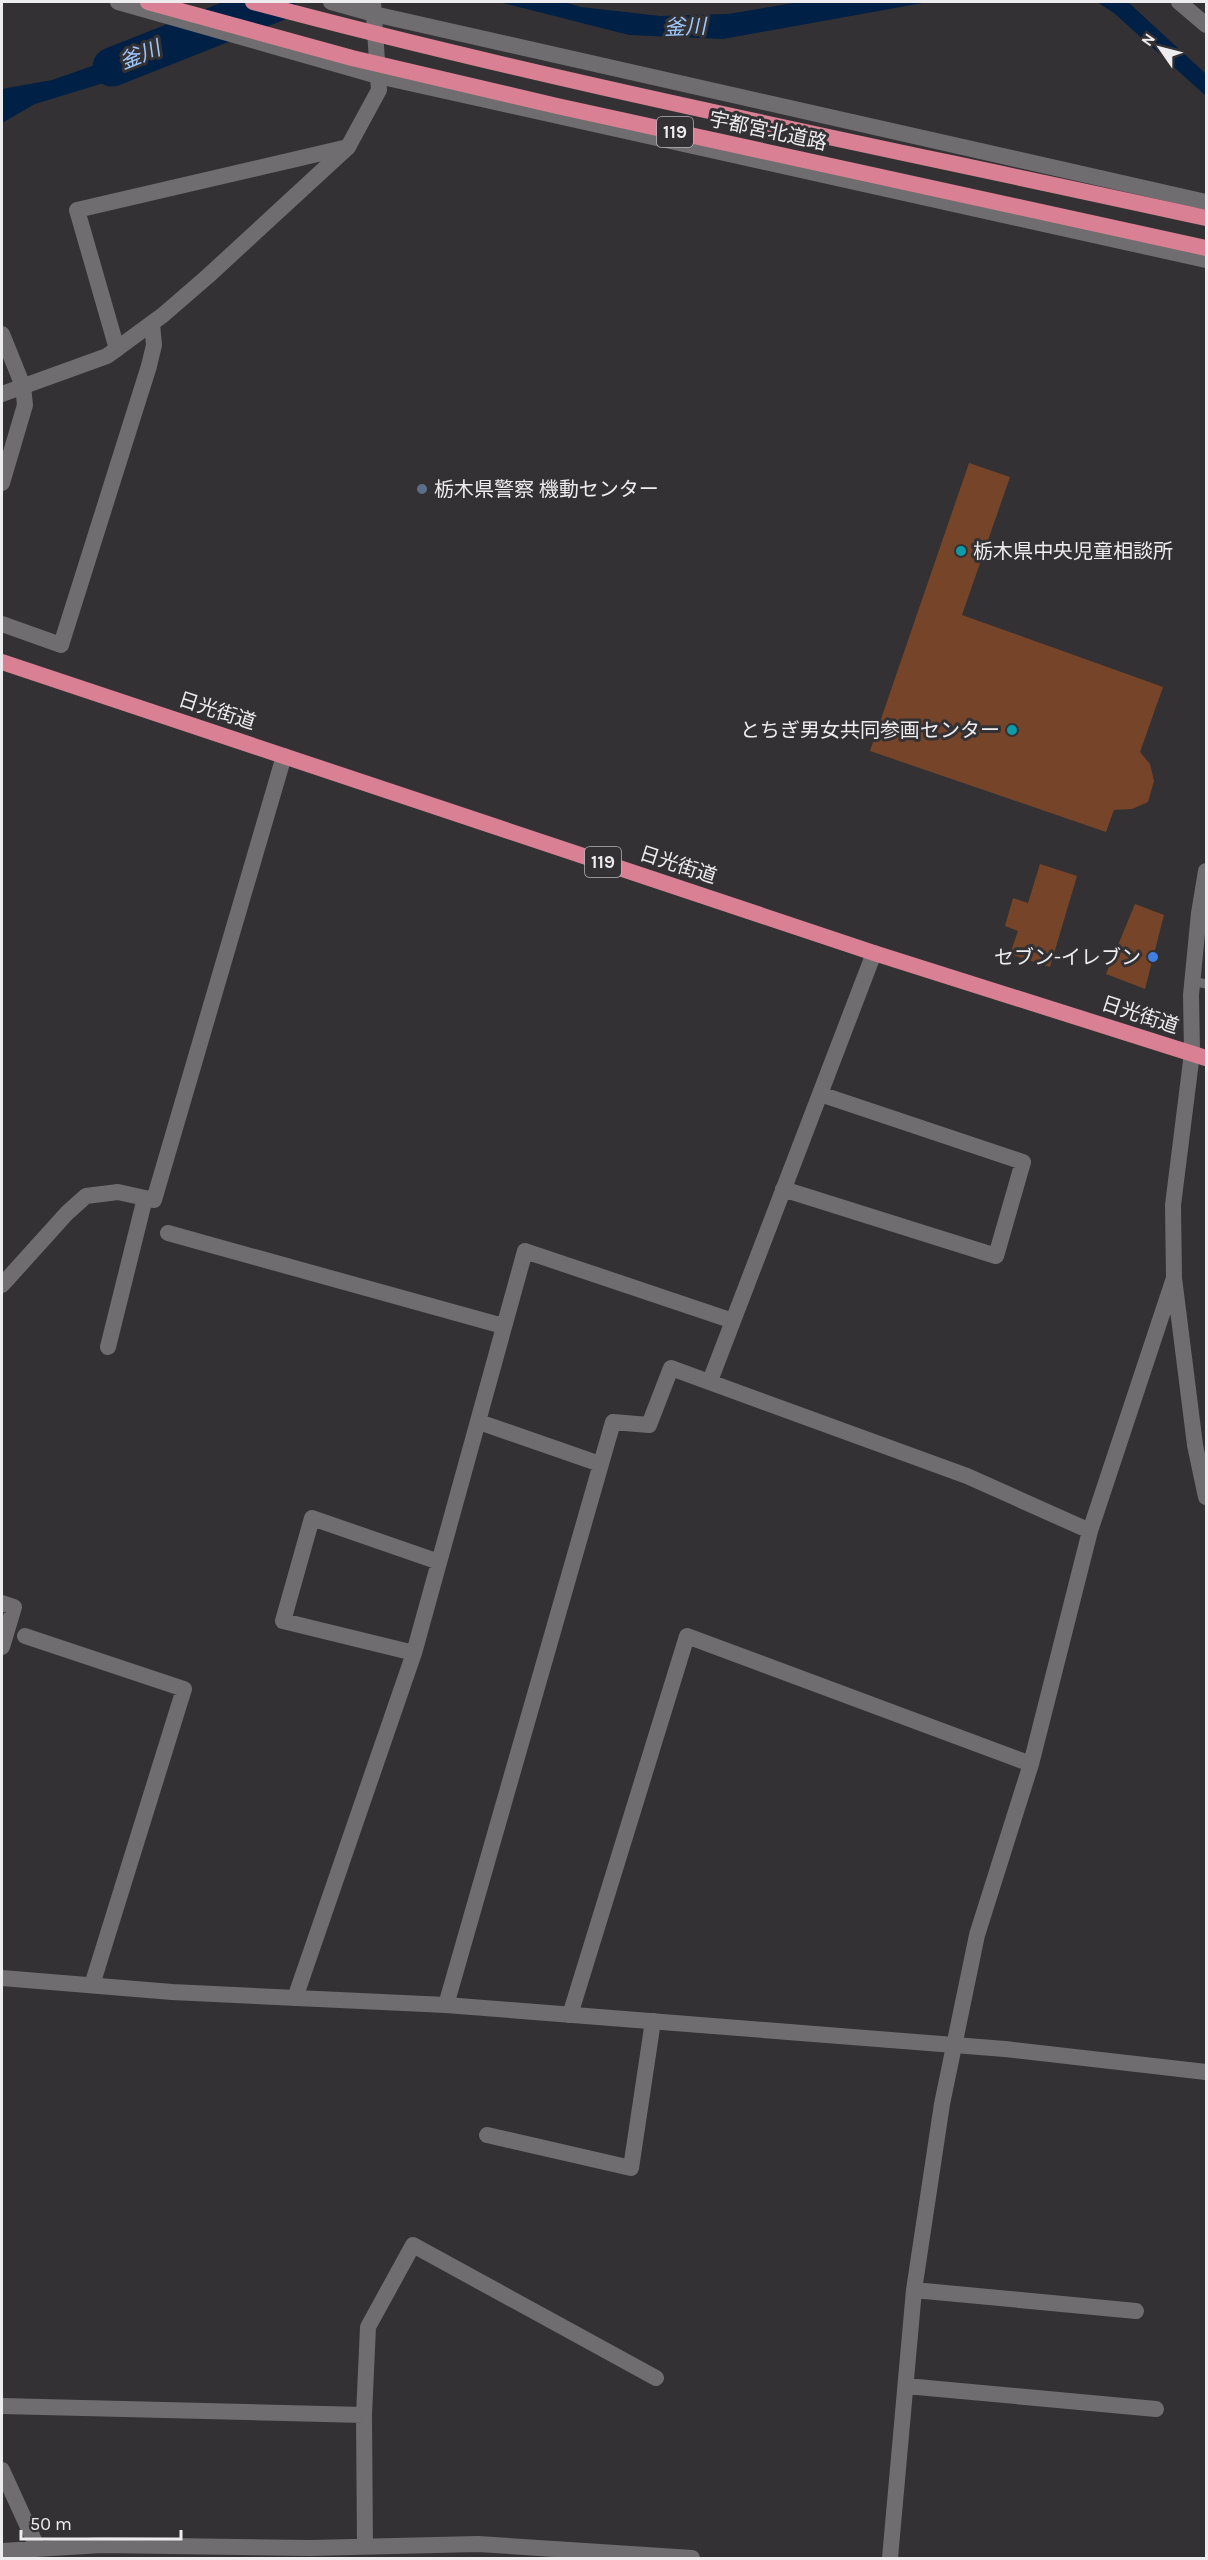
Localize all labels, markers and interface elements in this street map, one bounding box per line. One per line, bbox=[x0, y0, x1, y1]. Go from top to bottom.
water label: 釜川 bbox=[664, 14, 708, 40]
north arrow bbox=[1130, 18, 1190, 78]
text: N bbox=[1137, 30, 1159, 50]
water label: 釜川 bbox=[116, 35, 166, 74]
street label: 宇都宮北道路 bbox=[707, 107, 829, 155]
road number: 119 bbox=[657, 117, 693, 147]
place label: 栃木県警察 機動センター bbox=[434, 478, 659, 501]
marker: 栃木県警察 機動センター bbox=[415, 482, 429, 496]
place label: 栃木県中央児童相談所 bbox=[973, 540, 1173, 563]
marker: 栃木県中央児童相談所 bbox=[954, 544, 968, 558]
street label: 日光街道 bbox=[175, 688, 259, 734]
place label: とちぎ男女共同参画センター bbox=[740, 719, 1000, 742]
marker: とちぎ男女共同参画センター bbox=[1005, 723, 1019, 737]
street label: 日光街道 bbox=[636, 842, 720, 888]
road number: 119 bbox=[585, 847, 621, 877]
place label: セブン-イレブン bbox=[994, 946, 1141, 969]
marker: セブン-イレブン bbox=[1146, 950, 1160, 964]
street label: 日光街道 bbox=[1098, 992, 1182, 1038]
scale bar bbox=[21, 2503, 182, 2541]
text: 50 m bbox=[30, 2513, 72, 2535]

